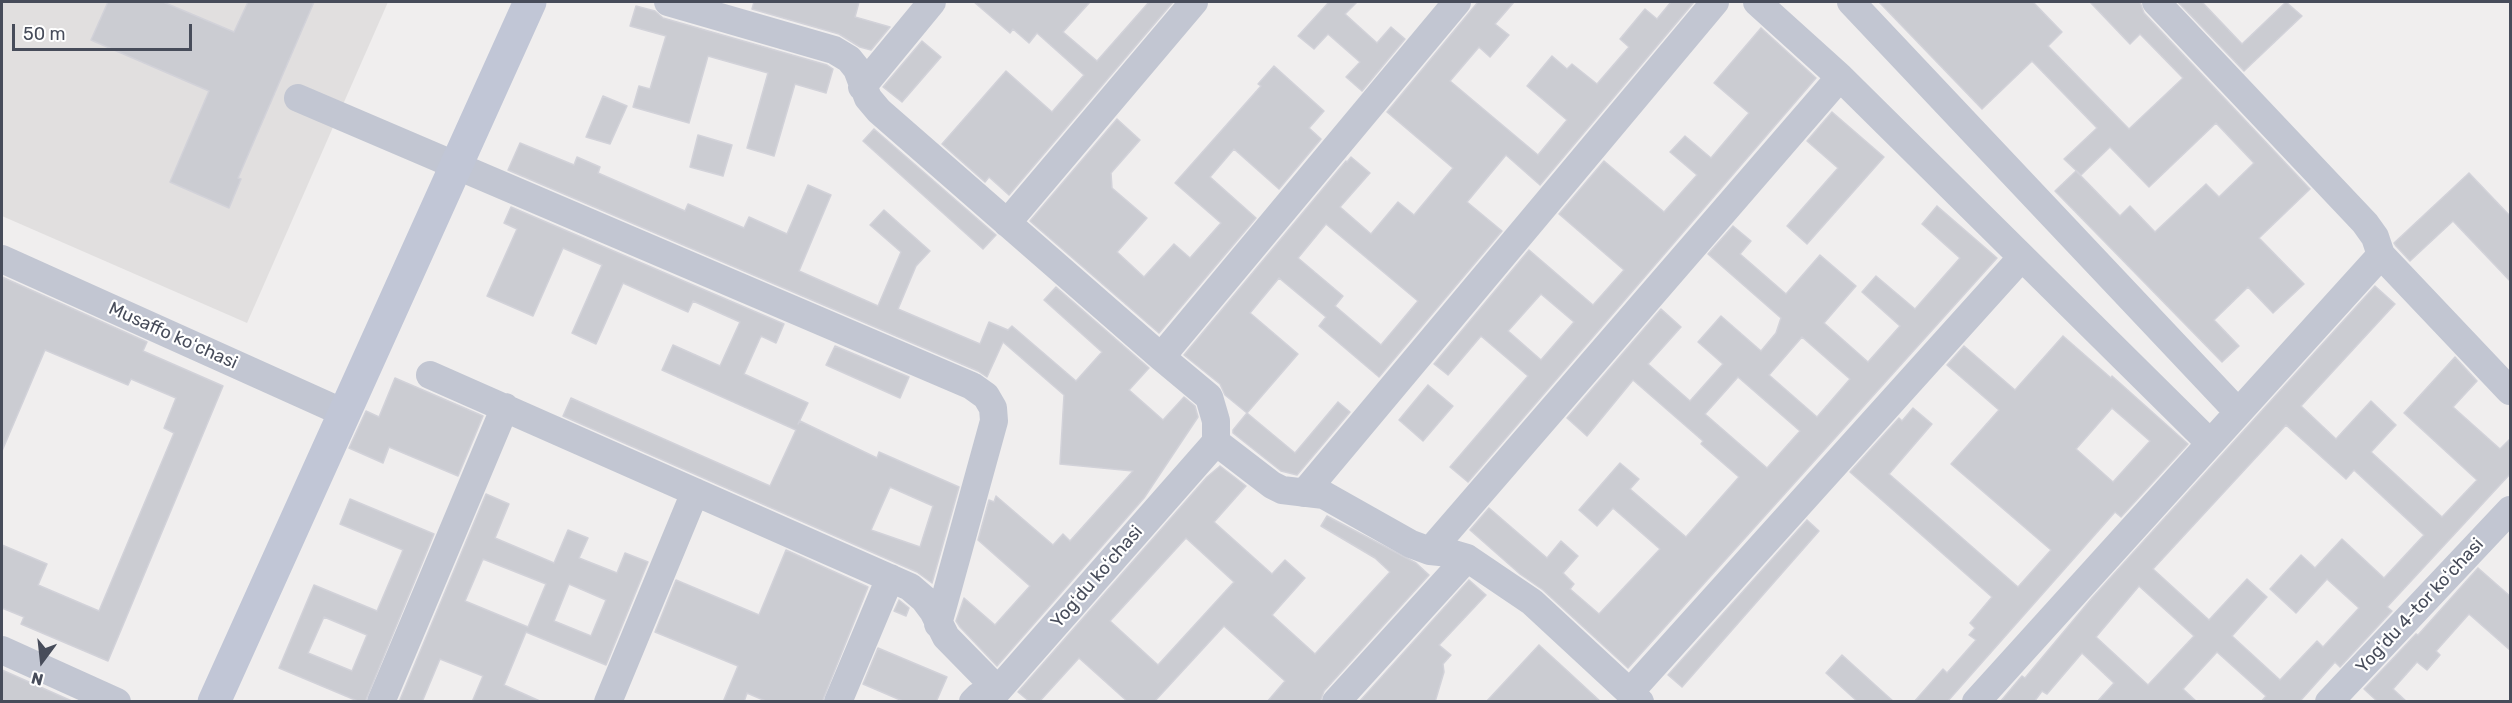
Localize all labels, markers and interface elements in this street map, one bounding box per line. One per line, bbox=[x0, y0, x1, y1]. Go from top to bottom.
scale bar bbox=[15, 12, 195, 50]
text: 50 m bbox=[23, 23, 66, 45]
street label: Musaffo koʻchasi bbox=[105, 298, 241, 374]
street label: Yogʻdu koʻchasi bbox=[1047, 521, 1147, 633]
street label: Yogʻdu 4-tor koʻchasi bbox=[2352, 534, 2488, 678]
north arrow bbox=[12, 631, 72, 691]
text: N bbox=[29, 668, 45, 690]

